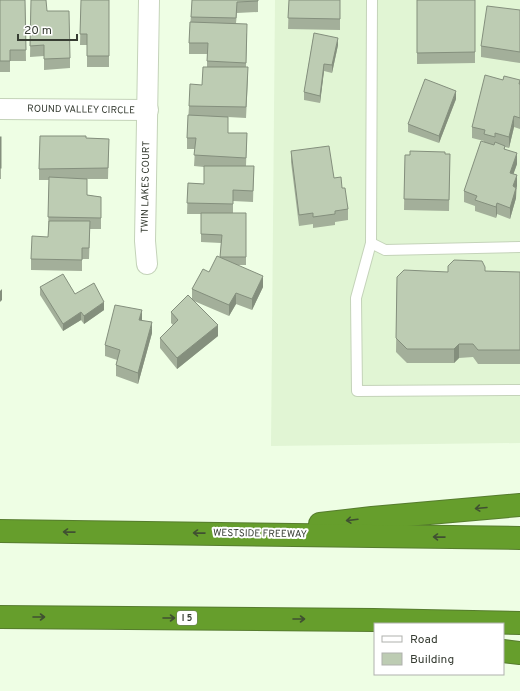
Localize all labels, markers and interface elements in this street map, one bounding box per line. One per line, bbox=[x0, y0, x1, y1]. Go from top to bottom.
scale bar bbox=[18, 16, 77, 42]
text: 20 m bbox=[24, 23, 52, 39]
street label: ROUND VALLEY CIRCLE bbox=[27, 103, 135, 117]
street label: TWIN LAKES COURT bbox=[139, 141, 153, 233]
one-way arrow bbox=[475, 505, 488, 512]
one-way arrow bbox=[346, 516, 359, 524]
street label: WESTSIDE FREEWAY bbox=[213, 527, 308, 541]
one-way arrow bbox=[63, 528, 76, 536]
one-way arrow bbox=[193, 529, 206, 537]
one-way arrow bbox=[433, 533, 446, 541]
road number: I 5 bbox=[177, 611, 197, 625]
one-way arrow bbox=[32, 613, 45, 621]
one-way arrow bbox=[162, 614, 175, 622]
one-way arrow bbox=[292, 615, 305, 623]
legend bbox=[374, 623, 504, 675]
text: Road bbox=[410, 632, 438, 648]
text: Building bbox=[410, 652, 454, 668]

